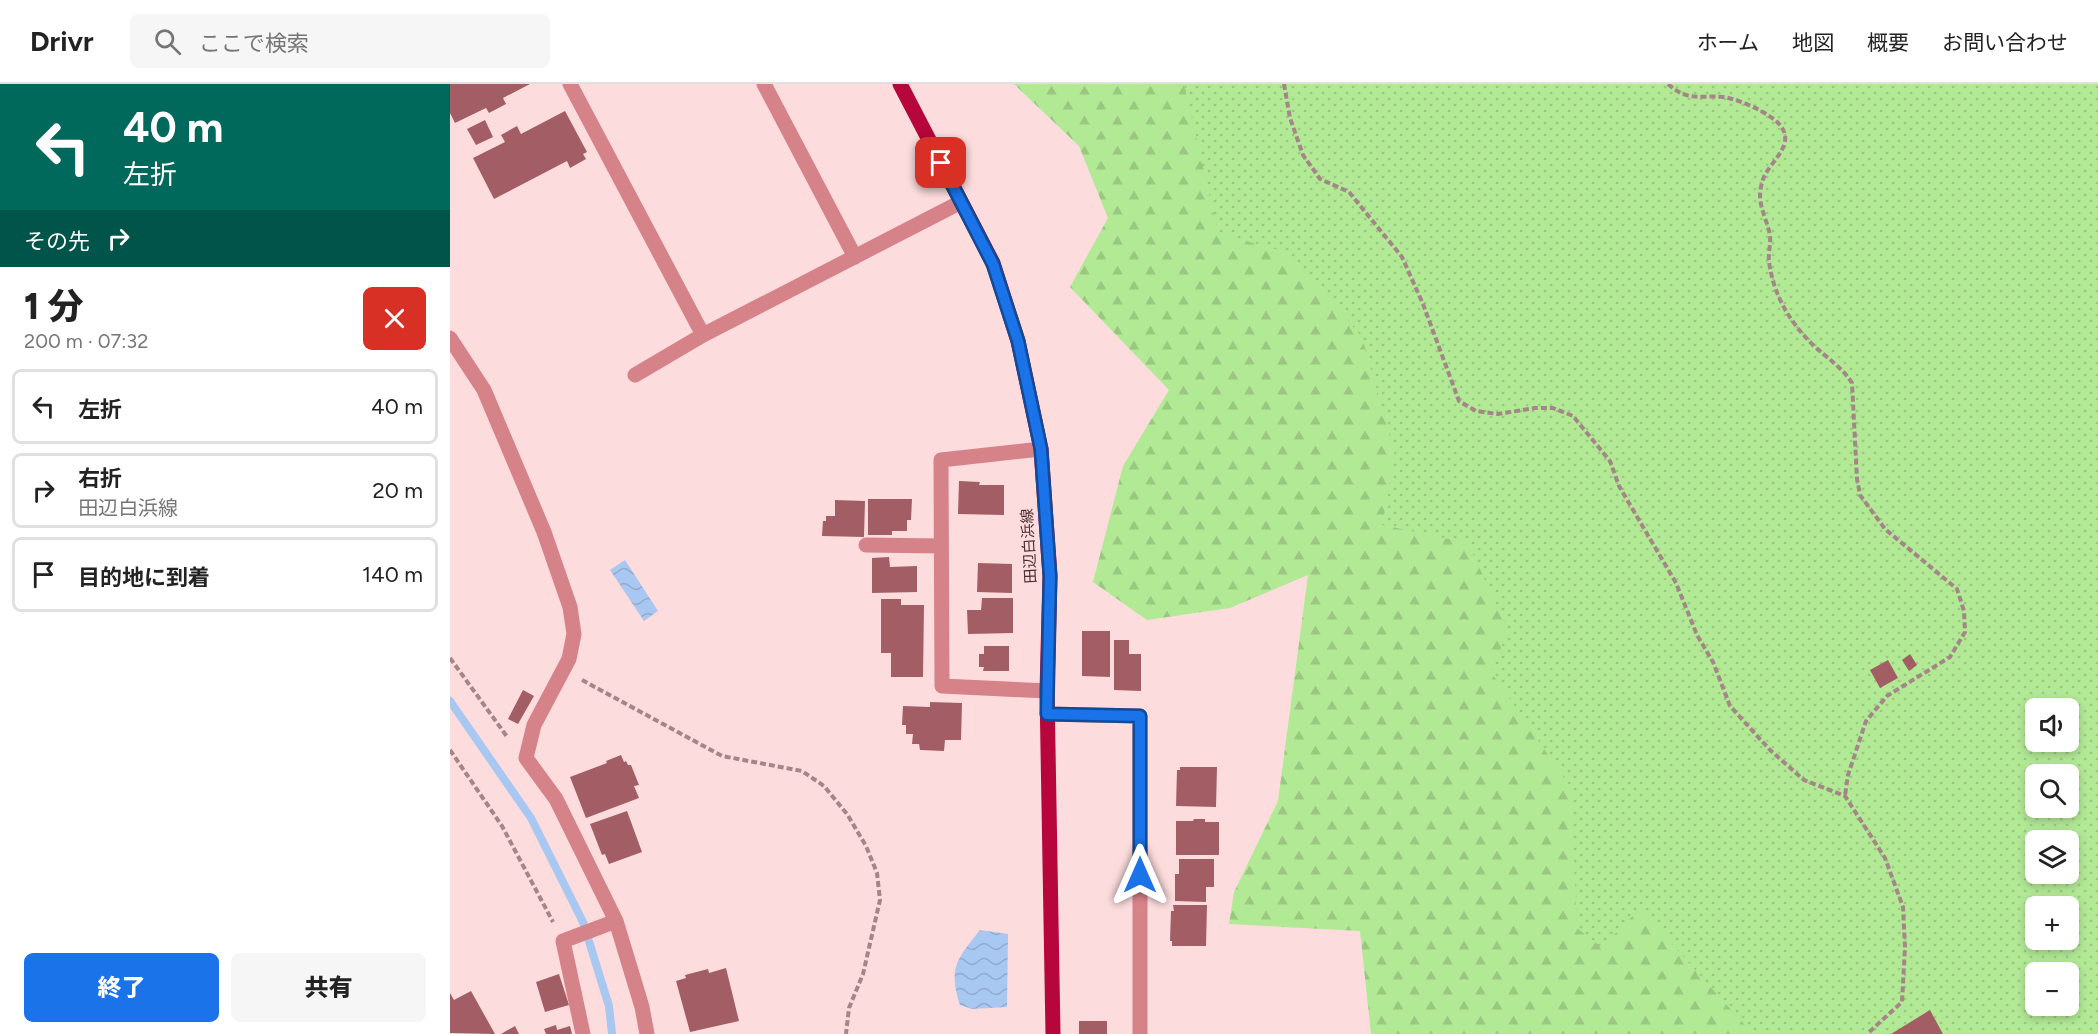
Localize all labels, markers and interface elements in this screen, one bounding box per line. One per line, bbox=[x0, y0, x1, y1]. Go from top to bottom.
search box bbox=[130, 14, 550, 68]
text: Drivr bbox=[30, 24, 94, 58]
icon: search bbox=[151, 25, 184, 58]
text: ここで検索 bbox=[199, 30, 309, 57]
text: ホーム bbox=[1697, 30, 1759, 55]
text: 地図 bbox=[1792, 30, 1834, 55]
text: 概要 bbox=[1867, 30, 1909, 55]
text: お問い合わせ bbox=[1942, 30, 2068, 55]
text: 40 m bbox=[123, 102, 223, 153]
icon: left bbox=[24, 108, 102, 186]
pin bbox=[915, 137, 966, 188]
icon: arrive bbox=[924, 146, 957, 179]
text: 左折 bbox=[123, 158, 177, 191]
icon: right bbox=[102, 222, 135, 255]
text: その先 bbox=[24, 228, 90, 255]
text: 1 分 bbox=[24, 285, 84, 328]
button: close bbox=[363, 287, 426, 350]
text: 200 m · 07:32 bbox=[24, 329, 148, 353]
icon: left bbox=[27, 390, 60, 423]
text: 40 m bbox=[371, 393, 423, 420]
text: 左折 bbox=[78, 396, 122, 423]
text: 右折 bbox=[78, 465, 122, 492]
icon: right bbox=[27, 474, 60, 507]
text: 20 m bbox=[372, 477, 423, 504]
text: 田辺白浜線 bbox=[78, 496, 178, 520]
street label: 田辺白浜線 bbox=[1018, 508, 1040, 584]
icon: arrive bbox=[27, 558, 60, 591]
text: 140 m bbox=[362, 561, 423, 588]
text: 目的地に到着 bbox=[78, 564, 210, 591]
map controls bbox=[2025, 698, 2079, 1016]
button: sound bbox=[2025, 698, 2079, 752]
button: search bbox=[2025, 764, 2079, 818]
button: layers bbox=[2025, 830, 2079, 884]
position arrow bbox=[1108, 843, 1172, 907]
button: + bbox=[2025, 896, 2079, 950]
button: 終了 bbox=[24, 953, 219, 1022]
button: 共有 bbox=[231, 953, 426, 1022]
button: − bbox=[2025, 962, 2079, 1016]

